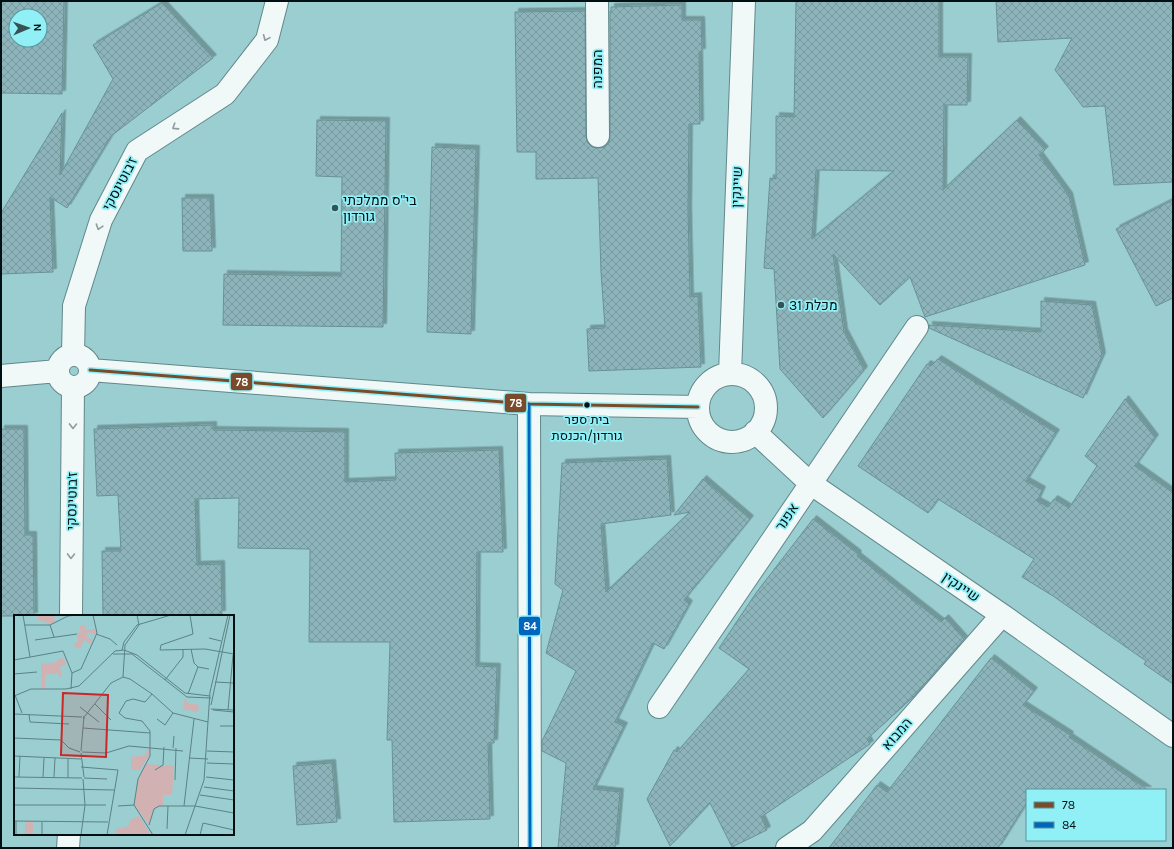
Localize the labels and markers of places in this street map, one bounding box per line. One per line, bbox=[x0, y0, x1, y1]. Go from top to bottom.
place label: בי"ס ממלכתי גורדון bbox=[343, 192, 417, 225]
marker: בי"ס ממלכתי גורדון bbox=[330, 203, 340, 213]
place label: מכלת 31 bbox=[789, 297, 838, 314]
marker: מכלת 31 bbox=[776, 300, 786, 310]
marker: בית ספר גורדון/הכנסת bbox=[582, 400, 592, 410]
place label: בית ספר גורדון/הכנסת bbox=[552, 412, 622, 443]

